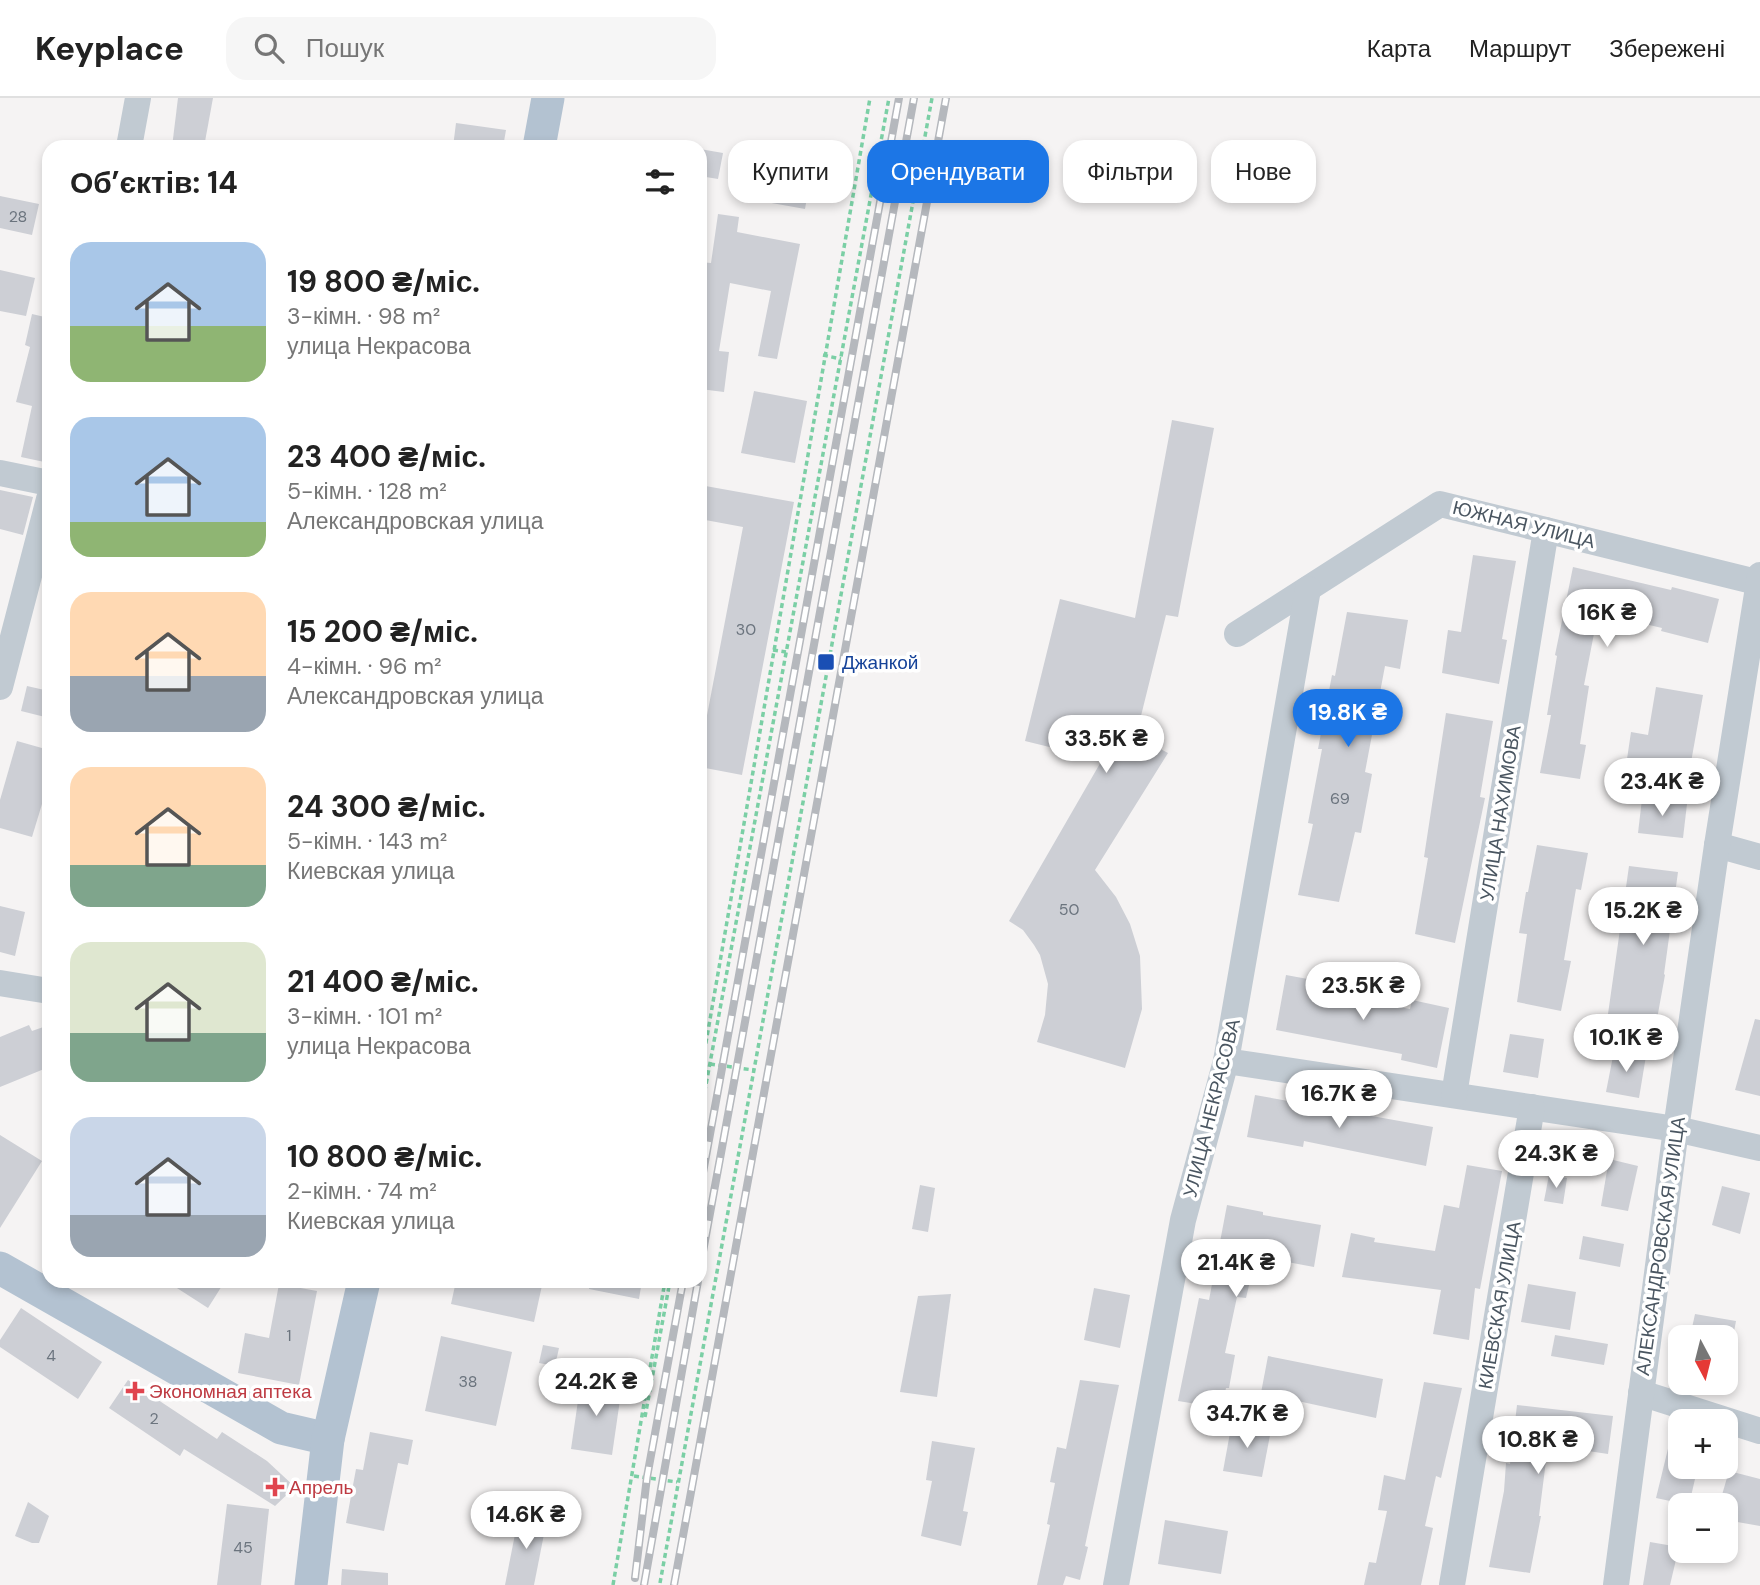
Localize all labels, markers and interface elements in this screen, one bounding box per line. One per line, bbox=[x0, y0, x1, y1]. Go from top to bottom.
search box bbox=[226, 17, 716, 80]
text: Keyplace bbox=[35, 27, 184, 70]
icon: search bbox=[250, 29, 288, 67]
text: Пошук bbox=[306, 31, 384, 65]
text: Карта bbox=[1367, 33, 1431, 64]
text: Маршрут bbox=[1469, 33, 1571, 64]
text: Збережені bbox=[1609, 33, 1725, 64]
chip: Купити bbox=[728, 140, 853, 203]
chip: Орендувати bbox=[867, 140, 1049, 203]
chip: Фільтри bbox=[1063, 140, 1197, 203]
chip: Нове bbox=[1211, 140, 1316, 203]
text: Об’єктів: 14 bbox=[70, 163, 238, 202]
icon: filters bbox=[641, 163, 679, 201]
house number: 28 bbox=[9, 206, 27, 227]
text: 19 800 ₴/міс. bbox=[287, 262, 480, 301]
icon: home bbox=[126, 270, 210, 354]
text: 3-кімн. · 98 m² bbox=[287, 301, 440, 331]
text: улица Некрасова bbox=[287, 331, 471, 361]
text: 23 400 ₴/міс. bbox=[287, 437, 486, 476]
icon: home bbox=[126, 445, 210, 529]
text: 5-кімн. · 128 m² bbox=[287, 476, 447, 506]
street label: ЮЖНАЯ УЛИЦА bbox=[1450, 495, 1598, 554]
text: Александровская улица bbox=[287, 506, 544, 536]
pin: 16K ₴ bbox=[1558, 589, 1656, 649]
text: 16K ₴ bbox=[1578, 597, 1636, 627]
text: 15 200 ₴/міс. bbox=[287, 612, 478, 651]
house number: 30 bbox=[736, 619, 756, 640]
icon: home bbox=[126, 620, 210, 704]
place label: Джанкой bbox=[842, 650, 918, 675]
text: 4-кімн. · 96 m² bbox=[287, 651, 442, 681]
marker: Джанкой bbox=[816, 652, 836, 672]
text: Александровская улица bbox=[287, 681, 544, 711]
pin: 19.8K ₴ bbox=[1283, 690, 1413, 749]
text: 19.8K ₴ bbox=[1309, 697, 1387, 727]
pin: 33.5K ₴ bbox=[1041, 716, 1171, 775]
text: 33.5K ₴ bbox=[1064, 723, 1148, 753]
street label: УЛИЦА НАХИМОВА bbox=[1474, 723, 1527, 903]
pin: 23.4K ₴ bbox=[1597, 758, 1727, 818]
text: 23.4K ₴ bbox=[1620, 766, 1704, 796]
text: 24 300 ₴/міс. bbox=[287, 787, 486, 826]
house number: 69 bbox=[1330, 788, 1350, 809]
icon: home bbox=[126, 795, 210, 879]
text: 5-кімн. · 143 m² bbox=[287, 826, 447, 856]
text: Киевская улица bbox=[287, 856, 455, 886]
pin: 15.2K ₴ bbox=[1578, 888, 1708, 947]
text: 15.2K ₴ bbox=[1604, 895, 1682, 925]
house number: 50 bbox=[1059, 899, 1079, 920]
text: 21 400 ₴/міс. bbox=[287, 962, 479, 1001]
pin: 23.5K ₴ bbox=[1298, 962, 1428, 1022]
icon: home bbox=[126, 970, 210, 1054]
text: 23.5K ₴ bbox=[1321, 970, 1405, 1000]
text: 3-кімн. · 101 m² bbox=[287, 1001, 442, 1031]
pin: 10.1K ₴ bbox=[1561, 1014, 1691, 1074]
street label: УЛИЦА НЕКРАСОВА bbox=[1177, 1016, 1246, 1200]
text: 10.1K ₴ bbox=[1590, 1022, 1662, 1052]
text: улица Некрасова bbox=[287, 1031, 471, 1061]
pin: 16.7K ₴ bbox=[1274, 1070, 1404, 1130]
text: 16.7K ₴ bbox=[1301, 1078, 1377, 1108]
street label: АЛЕКСАНДРОВСКАЯ УЛИЦА bbox=[1630, 1115, 1691, 1377]
pin: 24.3K ₴ bbox=[1491, 1130, 1621, 1190]
text: 10 800 ₴/міс. bbox=[287, 1137, 482, 1176]
text: 24.3K ₴ bbox=[1514, 1138, 1598, 1168]
icon: home bbox=[126, 1145, 210, 1229]
text: 2-кімн. · 74 m² bbox=[287, 1176, 437, 1206]
text: Киевская улица bbox=[287, 1206, 455, 1236]
street label: КИЕВСКАЯ УЛИЦА bbox=[1472, 1219, 1527, 1391]
pin: 21.4K ₴ bbox=[1171, 1240, 1301, 1299]
text: 21.4K ₴ bbox=[1197, 1247, 1275, 1277]
house number: 1 bbox=[287, 1325, 292, 1346]
north arrow bbox=[1668, 1325, 1738, 1395]
map controls bbox=[1668, 1325, 1738, 1563]
house number: 4 bbox=[46, 1345, 56, 1366]
pin: 24.2K ₴ bbox=[531, 1358, 661, 1418]
text: 24.2K ₴ bbox=[555, 1366, 637, 1396]
house number: 38 bbox=[458, 1371, 478, 1392]
place label: Экономная аптека bbox=[149, 1379, 312, 1404]
marker: Экономная аптека bbox=[127, 1383, 143, 1399]
pin: 34.7K ₴ bbox=[1182, 1390, 1312, 1450]
text: 34.7K ₴ bbox=[1206, 1398, 1288, 1428]
house number: 2 bbox=[149, 1408, 159, 1429]
button: + bbox=[1668, 1409, 1738, 1479]
pin: 10.8K ₴ bbox=[1473, 1416, 1603, 1476]
text: 10.8K ₴ bbox=[1498, 1424, 1578, 1454]
place label: Апрель bbox=[289, 1475, 354, 1500]
marker: Апрель bbox=[267, 1479, 283, 1495]
pin: 14.6K ₴ bbox=[461, 1492, 591, 1551]
button: − bbox=[1668, 1493, 1738, 1563]
text: 14.6K ₴ bbox=[487, 1499, 565, 1529]
house number: 45 bbox=[233, 1537, 253, 1558]

